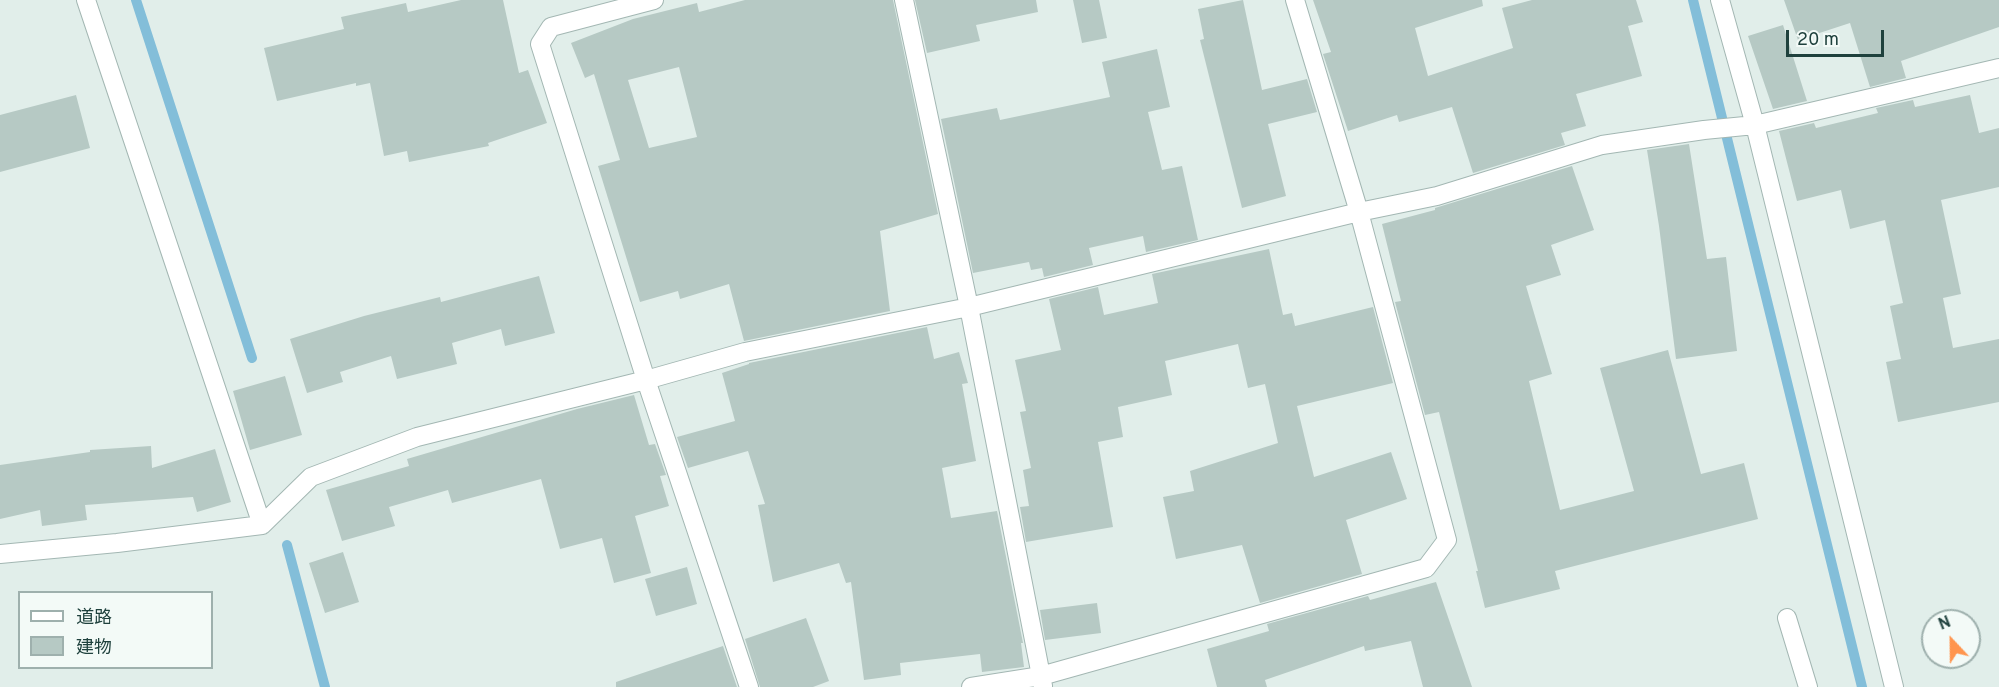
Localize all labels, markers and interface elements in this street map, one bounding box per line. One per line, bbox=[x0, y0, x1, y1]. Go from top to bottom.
scale bar bbox=[1789, 18, 1886, 56]
text: 20 m bbox=[1797, 29, 1839, 52]
legend bbox=[18, 591, 213, 669]
text: 道路 bbox=[76, 607, 112, 630]
north arrow bbox=[1921, 609, 1981, 669]
text: N bbox=[1936, 613, 1954, 636]
text: 建物 bbox=[76, 637, 112, 660]

